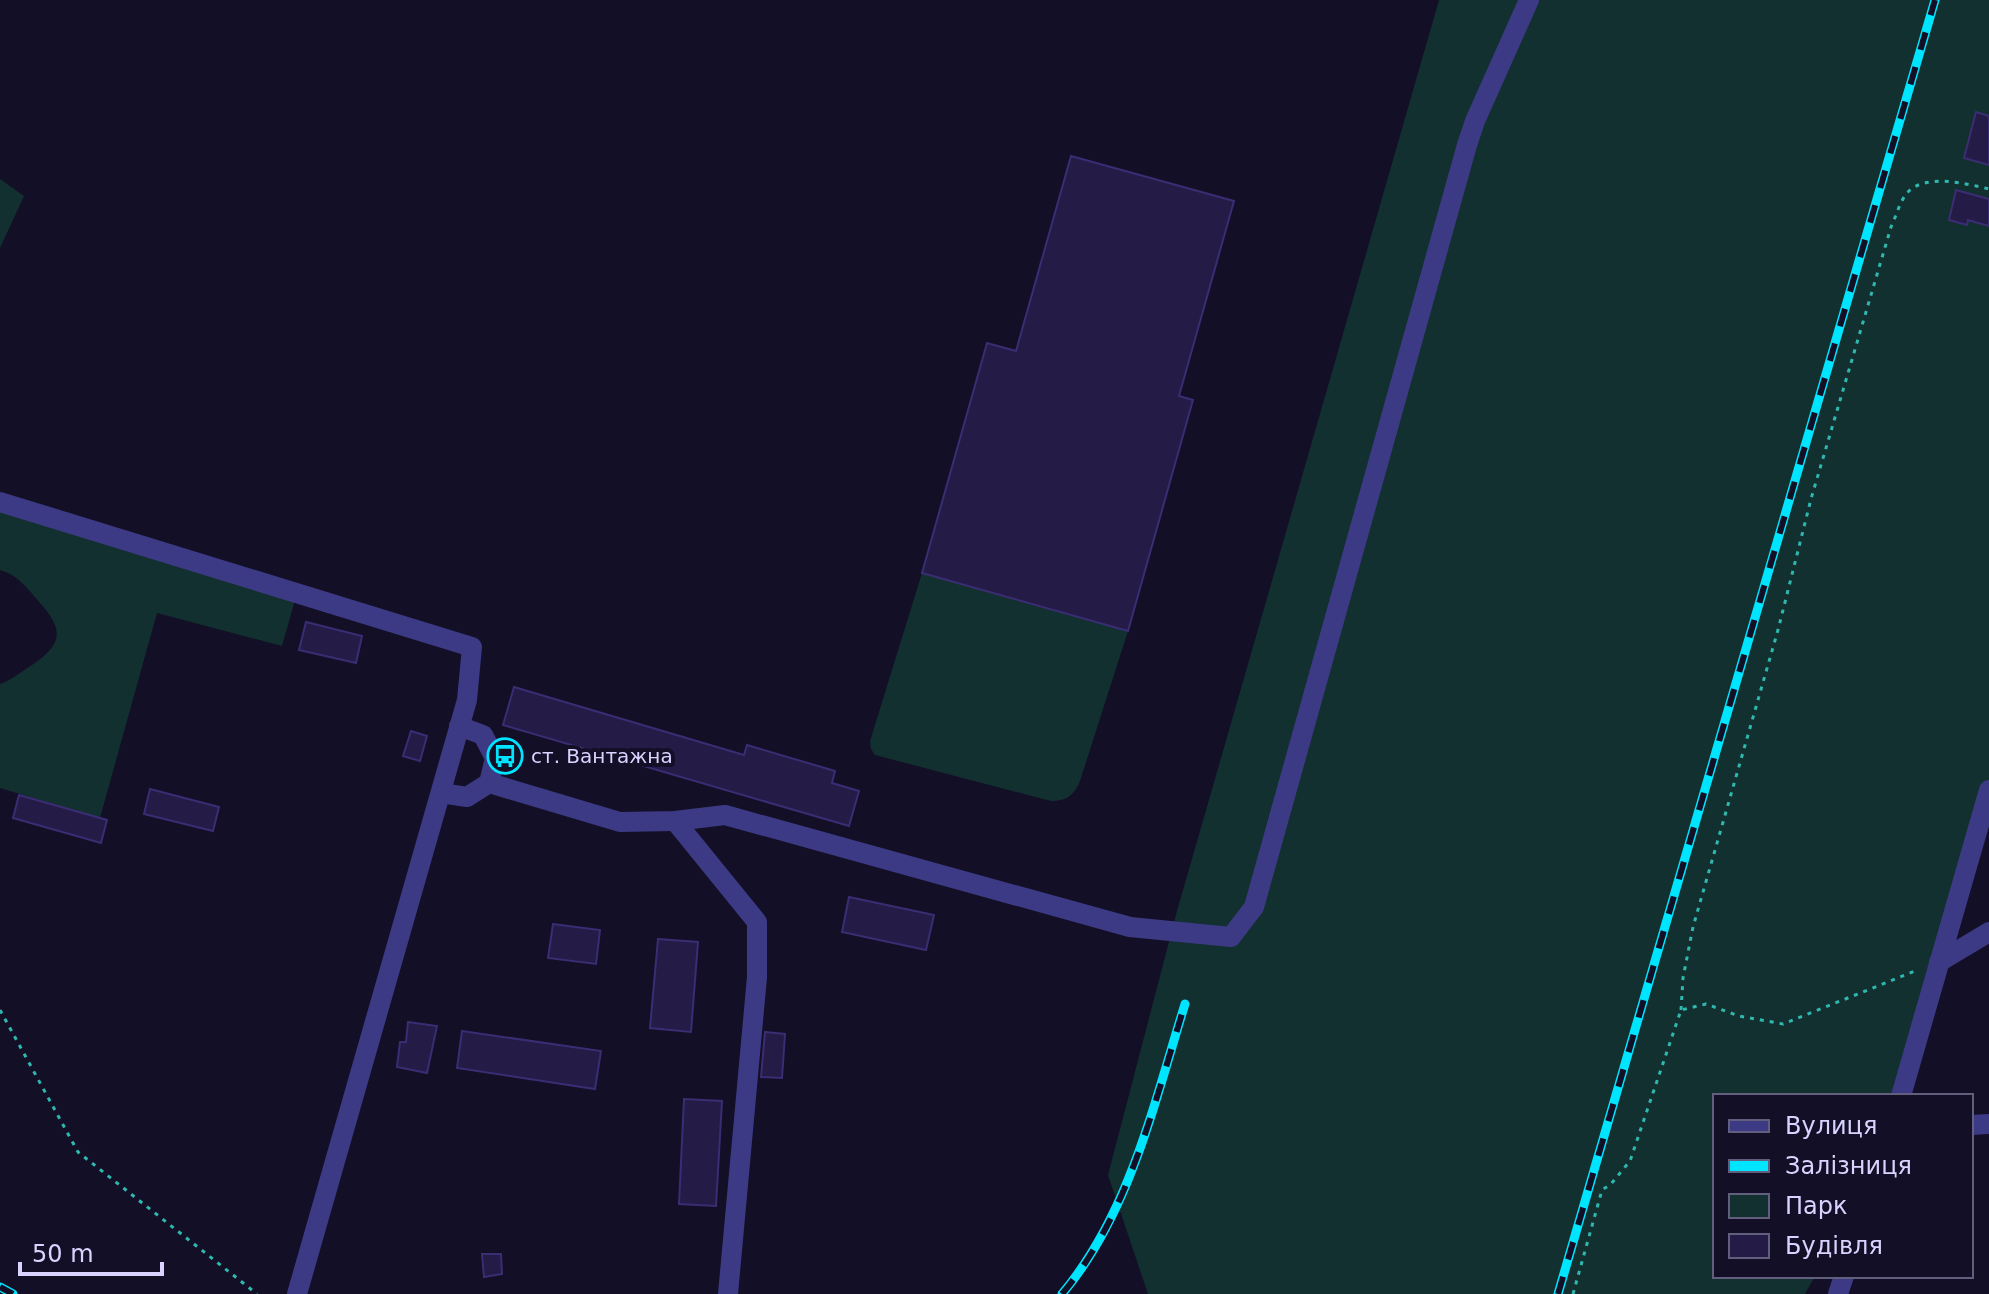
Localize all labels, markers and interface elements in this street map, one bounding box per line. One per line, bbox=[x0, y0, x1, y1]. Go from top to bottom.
bus stop icon: ст. Вантажна bbox=[486, 737, 524, 775]
place label: ст. Вантажна bbox=[531, 744, 673, 768]
legend bbox=[1713, 1094, 1973, 1278]
text: Вулиця bbox=[1785, 1112, 1877, 1140]
text: Залізниця bbox=[1785, 1152, 1912, 1180]
text: Парк bbox=[1785, 1192, 1847, 1220]
scale bar bbox=[20, 1226, 162, 1276]
text: Будівля bbox=[1785, 1232, 1883, 1260]
text: 50 m bbox=[32, 1240, 94, 1268]

